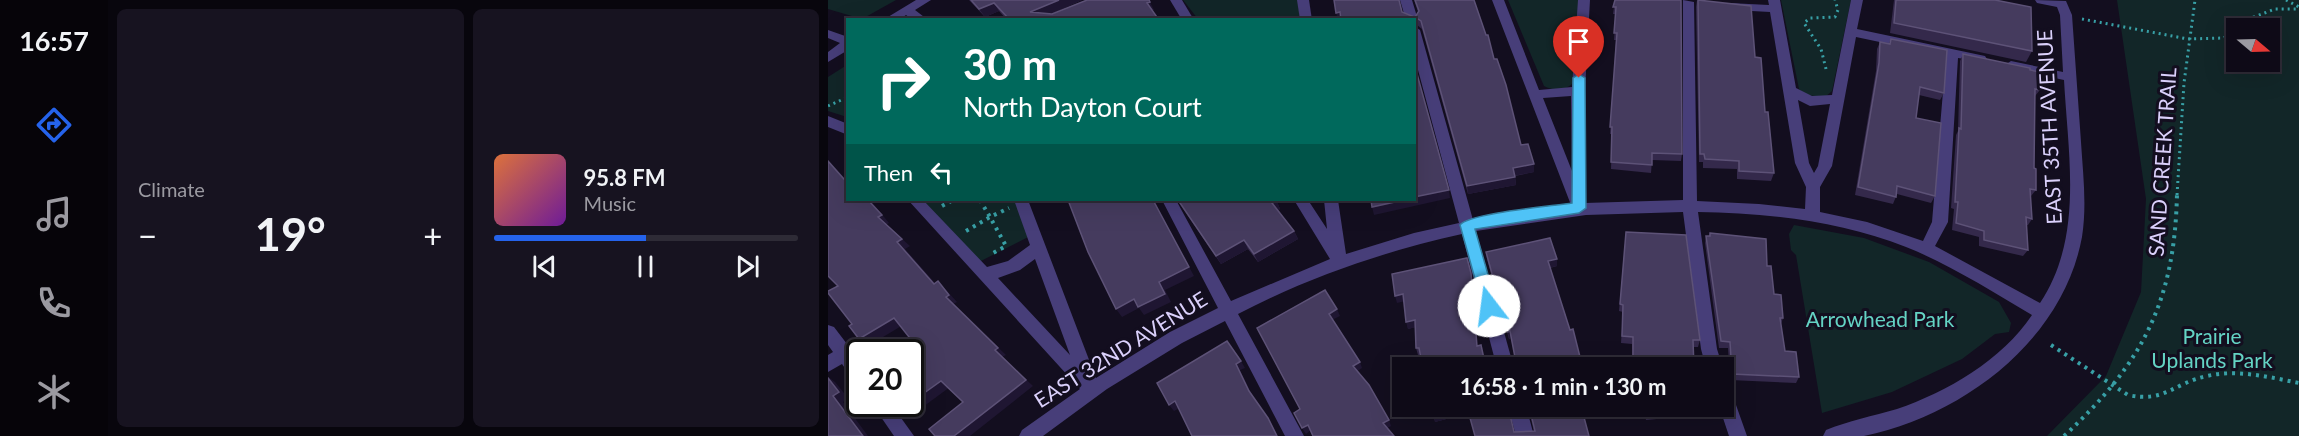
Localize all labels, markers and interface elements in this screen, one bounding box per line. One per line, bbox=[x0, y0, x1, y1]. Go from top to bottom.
pin bbox=[1553, 16, 1604, 78]
north arrow bbox=[2226, 18, 2280, 72]
map controls bbox=[2226, 18, 2280, 72]
text: 16:57 bbox=[19, 24, 89, 57]
icon: arrive bbox=[1562, 25, 1595, 58]
street label: EAST 35TH AVENUE bbox=[2031, 29, 2066, 225]
text: 30 m bbox=[963, 39, 1057, 89]
icon: right bbox=[864, 42, 942, 120]
street label: SAND CREEK TRAIL bbox=[2142, 66, 2181, 257]
text: North Dayton Court bbox=[963, 90, 1202, 123]
icon: directions bbox=[33, 104, 75, 146]
icon: left bbox=[925, 156, 958, 189]
text: Then bbox=[864, 159, 913, 186]
text: 95.8 FM bbox=[584, 164, 666, 191]
text: Climate bbox=[138, 177, 205, 201]
text: Music bbox=[584, 191, 636, 215]
icon: music bbox=[33, 193, 75, 235]
text: 19° bbox=[255, 207, 326, 261]
text: − bbox=[138, 215, 157, 255]
text: + bbox=[423, 215, 443, 255]
icon: previous bbox=[528, 250, 561, 283]
icon: pause bbox=[629, 250, 662, 283]
icon: next bbox=[731, 250, 764, 283]
position arrow bbox=[1457, 274, 1521, 338]
icon: phone bbox=[33, 282, 75, 324]
street label: EAST 32ND AVENUE bbox=[1029, 285, 1211, 412]
park label: Arrowhead Park bbox=[1806, 306, 1955, 331]
park label: Prairie Uplands Park bbox=[2151, 323, 2273, 372]
speed limit sign: 20 bbox=[846, 339, 924, 417]
icon: climate bbox=[33, 371, 75, 413]
text: 16:58 · 1 min · 130 m bbox=[1460, 373, 1666, 400]

